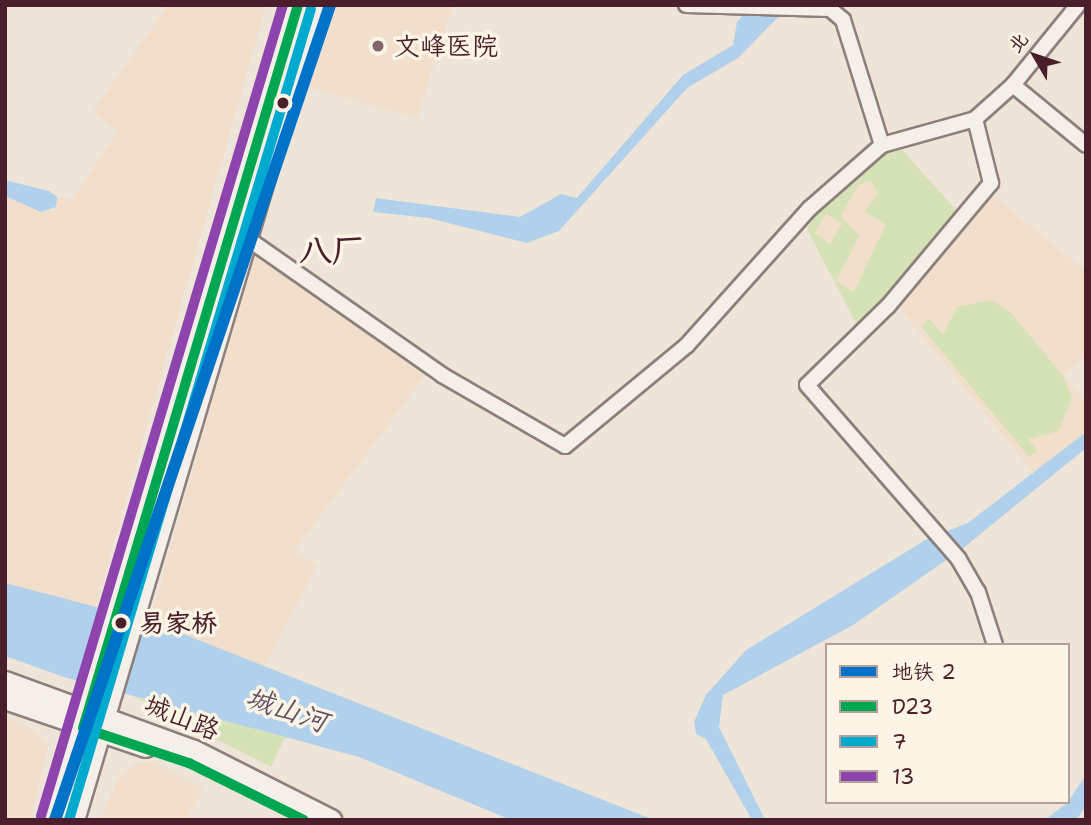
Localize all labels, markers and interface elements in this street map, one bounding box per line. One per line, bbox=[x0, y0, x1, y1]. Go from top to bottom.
north arrow bbox=[1000, 21, 1070, 91]
text: 北 bbox=[1003, 27, 1034, 58]
place label: 文峰医院 bbox=[394, 30, 498, 62]
marker: 文峰医院 bbox=[368, 36, 388, 56]
unlabelled marker bbox=[276, 96, 290, 110]
district label: 八厂 bbox=[299, 231, 365, 271]
place label: 易家桥 bbox=[139, 607, 217, 639]
marker: 易家桥 bbox=[109, 611, 133, 635]
legend bbox=[825, 643, 1070, 804]
text: 地铁 2 bbox=[892, 658, 956, 686]
water label: 城山河 bbox=[242, 679, 332, 739]
street label: 城山路 bbox=[140, 688, 224, 746]
text: D23 bbox=[892, 693, 933, 721]
text: 7 bbox=[892, 728, 907, 756]
text: 13 bbox=[892, 763, 914, 791]

